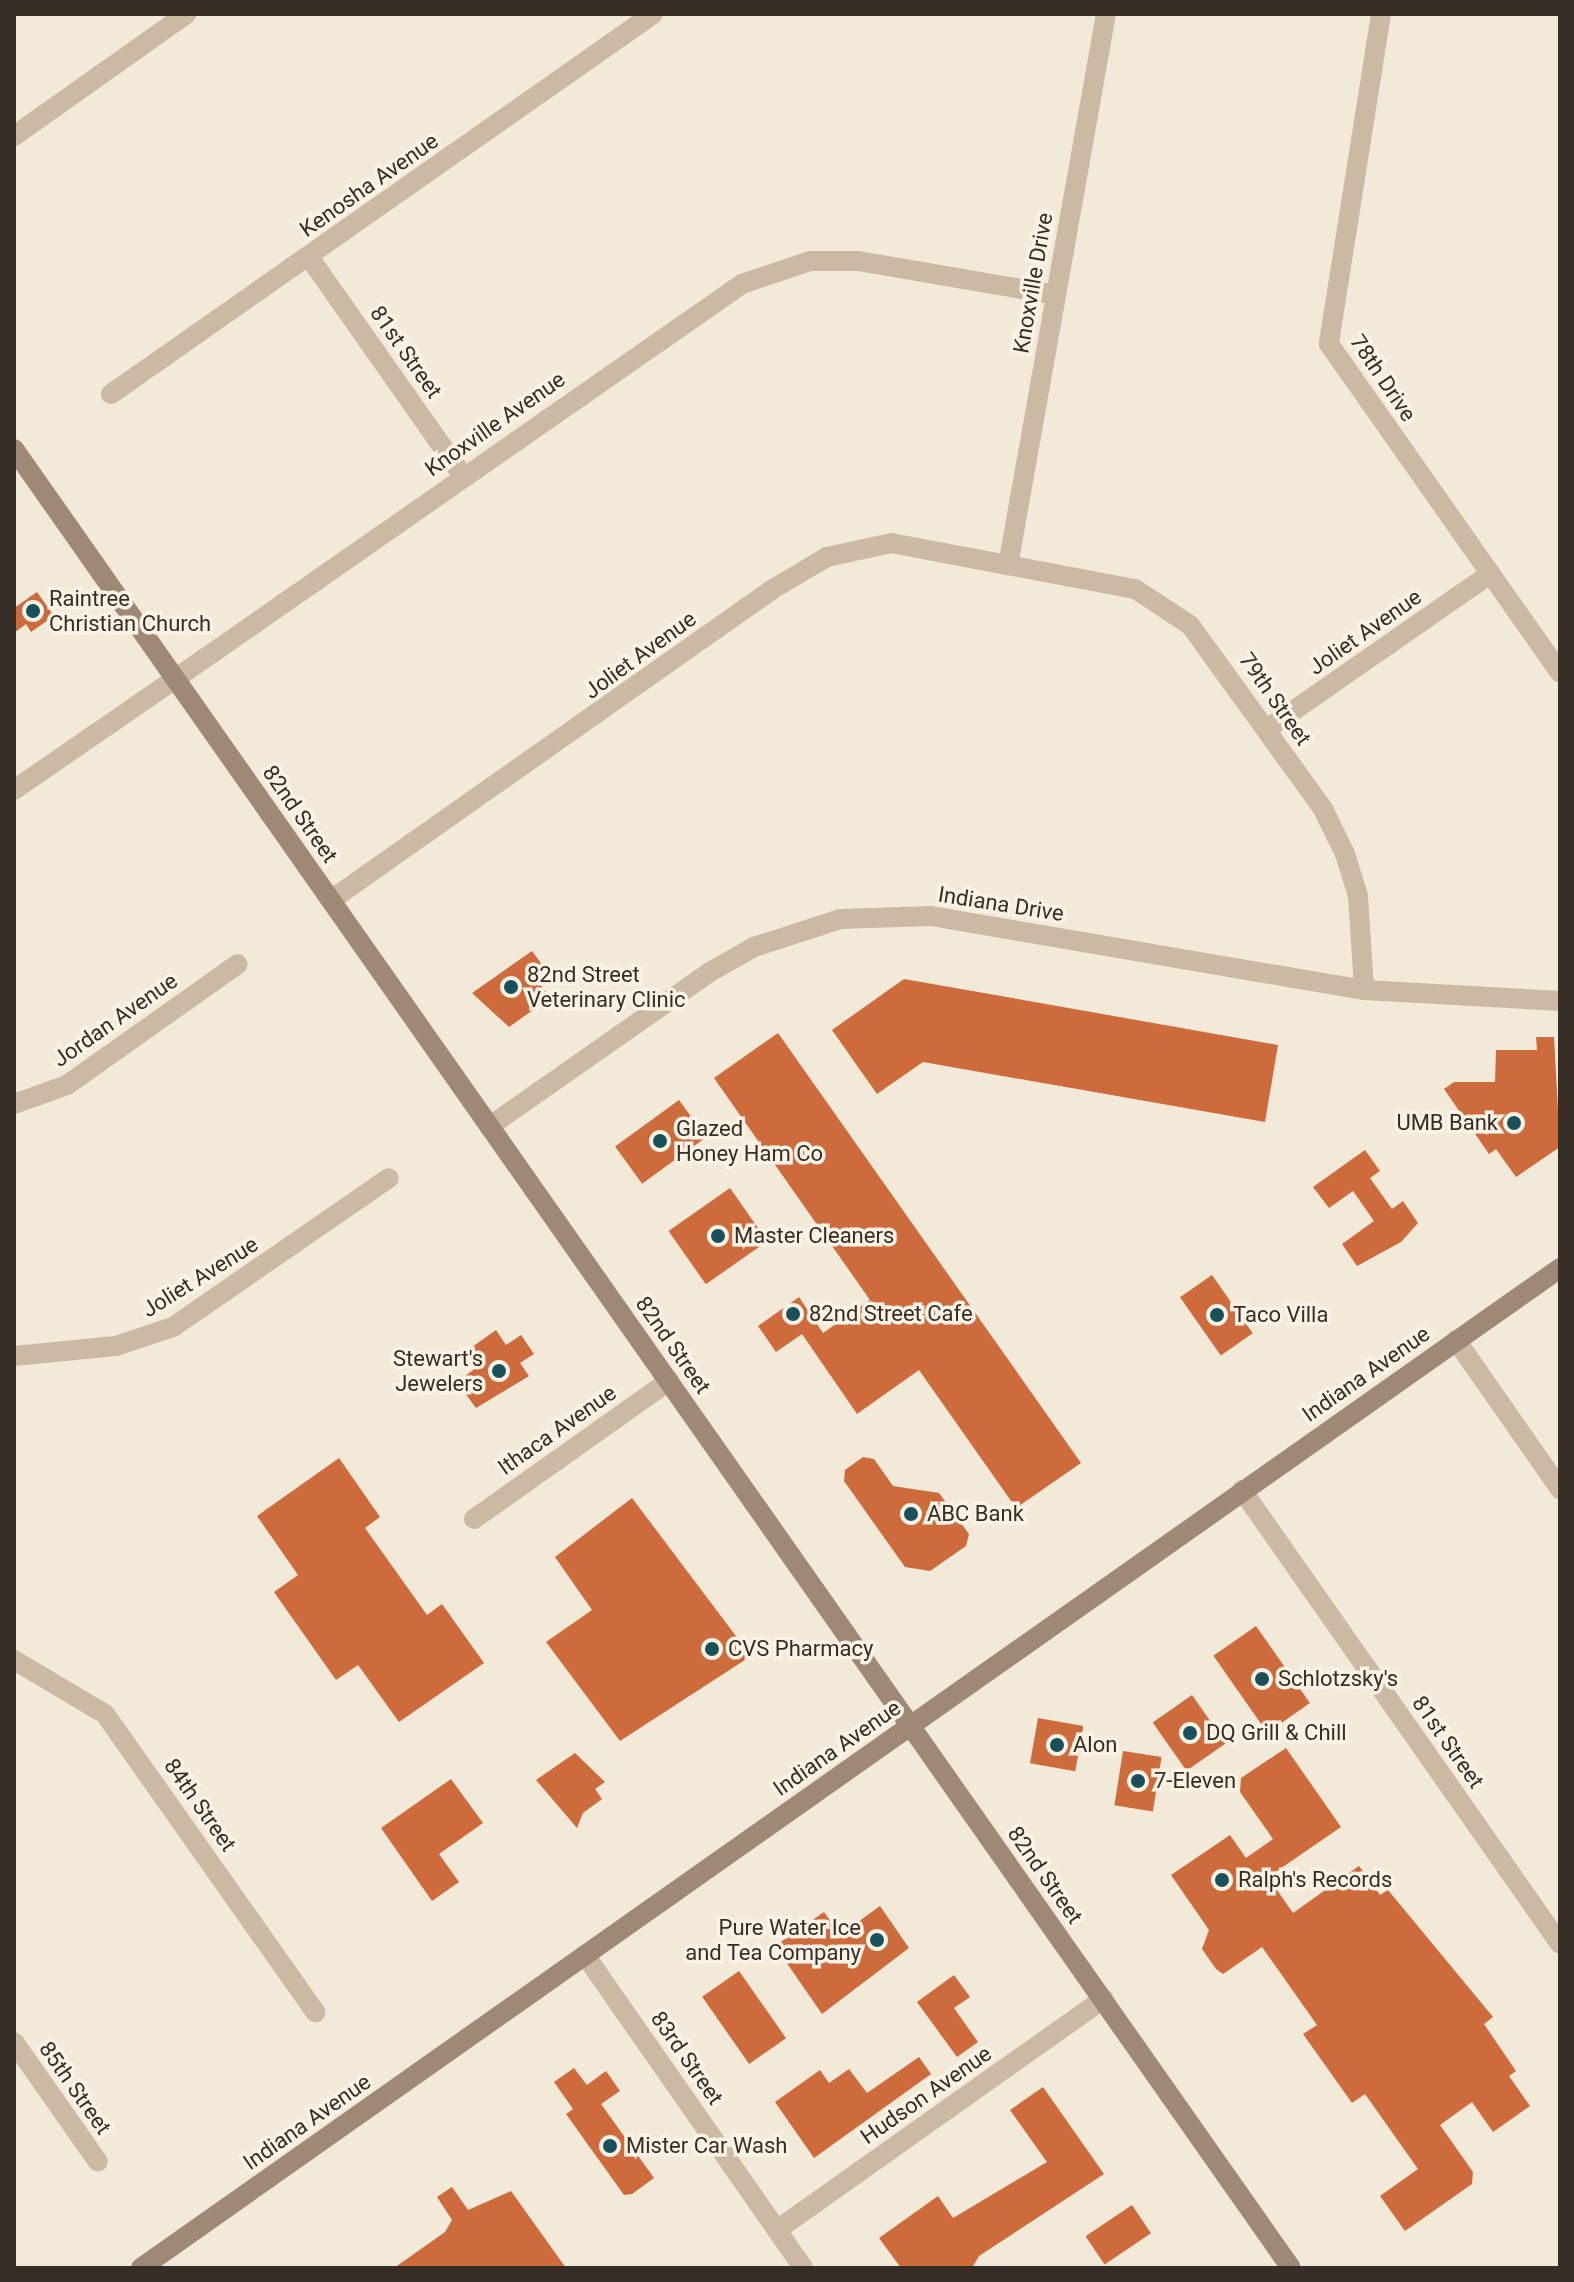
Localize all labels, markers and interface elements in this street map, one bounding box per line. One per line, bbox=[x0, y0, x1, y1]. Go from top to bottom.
street label: Kenosha Avenue bbox=[295, 128, 443, 242]
street label: Knoxville Drive bbox=[1008, 211, 1058, 355]
street label: 81st Street bbox=[365, 301, 447, 403]
street label: 78th Drive bbox=[1344, 330, 1422, 426]
street label: Knoxville Avenue bbox=[420, 366, 570, 482]
street label: Joliet Avenue bbox=[1304, 583, 1426, 681]
place label: Raintree Christian Church bbox=[49, 585, 211, 636]
marker: Raintree Christian Church bbox=[24, 602, 42, 620]
street label: Joliet Avenue bbox=[579, 606, 701, 704]
street label: 79th Street bbox=[1233, 647, 1317, 751]
street label: 82nd Street bbox=[257, 760, 343, 868]
street label: Indiana Drive bbox=[936, 881, 1066, 927]
place label: 82nd Street Veterinary Clinic bbox=[527, 961, 686, 1012]
street label: Jordan Avenue bbox=[48, 967, 182, 1073]
marker: 82nd Street Veterinary Clinic bbox=[502, 978, 520, 996]
place label: UMB Bank bbox=[1396, 1110, 1498, 1136]
marker: UMB Bank bbox=[1505, 1114, 1523, 1132]
place label: Glazed Honey Ham Co bbox=[676, 1115, 823, 1166]
marker: Glazed Honey Ham Co bbox=[651, 1132, 669, 1150]
place label: Master Cleaners bbox=[734, 1223, 894, 1249]
marker: Master Cleaners bbox=[709, 1227, 727, 1245]
street label: Joliet Avenue bbox=[137, 1231, 263, 1323]
street label: 82nd Street bbox=[630, 1291, 716, 1399]
place label: 82nd Street Cafe bbox=[809, 1301, 973, 1327]
place label: Taco Villa bbox=[1233, 1302, 1328, 1328]
marker: 82nd Street Cafe bbox=[784, 1305, 802, 1323]
marker: Taco Villa bbox=[1208, 1306, 1226, 1324]
street label: Indiana Avenue bbox=[1297, 1320, 1435, 1428]
place label: Stewart's Jewelers bbox=[393, 1345, 483, 1396]
marker: Stewart's Jewelers bbox=[490, 1362, 508, 1380]
street label: Ithaca Avenue bbox=[493, 1380, 621, 1480]
place label: ABC Bank bbox=[927, 1501, 1024, 1527]
marker: ABC Bank bbox=[902, 1505, 920, 1523]
place label: CVS Pharmacy bbox=[728, 1636, 873, 1662]
marker: CVS Pharmacy bbox=[703, 1640, 721, 1658]
place label: Schlotzsky's bbox=[1278, 1666, 1398, 1692]
marker: Schlotzsky's bbox=[1253, 1670, 1271, 1688]
street label: 81st Street bbox=[1407, 1691, 1489, 1793]
street label: Indiana Avenue bbox=[768, 1694, 906, 1802]
place label: DQ Grill & Chill bbox=[1206, 1720, 1347, 1746]
marker: DQ Grill & Chill bbox=[1181, 1724, 1199, 1742]
place label: Alon bbox=[1073, 1732, 1117, 1758]
marker: Alon bbox=[1048, 1736, 1066, 1754]
street label: 84th Street bbox=[158, 1753, 242, 1857]
place label: 7-Eleven bbox=[1154, 1768, 1236, 1794]
marker: 7-Eleven bbox=[1129, 1772, 1147, 1790]
street label: 82nd Street bbox=[1002, 1821, 1088, 1929]
place label: Ralph's Records bbox=[1238, 1867, 1392, 1893]
marker: Ralph's Records bbox=[1213, 1871, 1231, 1889]
place label: Pure Water Ice and Tea Company bbox=[685, 1914, 861, 1966]
marker: Pure Water Ice and Tea Company bbox=[868, 1931, 886, 1949]
street label: 83rd Street bbox=[645, 2006, 729, 2110]
street label: 85th Street bbox=[33, 2036, 117, 2140]
street label: Hudson Avenue bbox=[855, 2040, 997, 2150]
street label: Indiana Avenue bbox=[238, 2068, 376, 2176]
place label: Mister Car Wash bbox=[626, 2133, 787, 2159]
marker: Mister Car Wash bbox=[601, 2137, 619, 2155]

